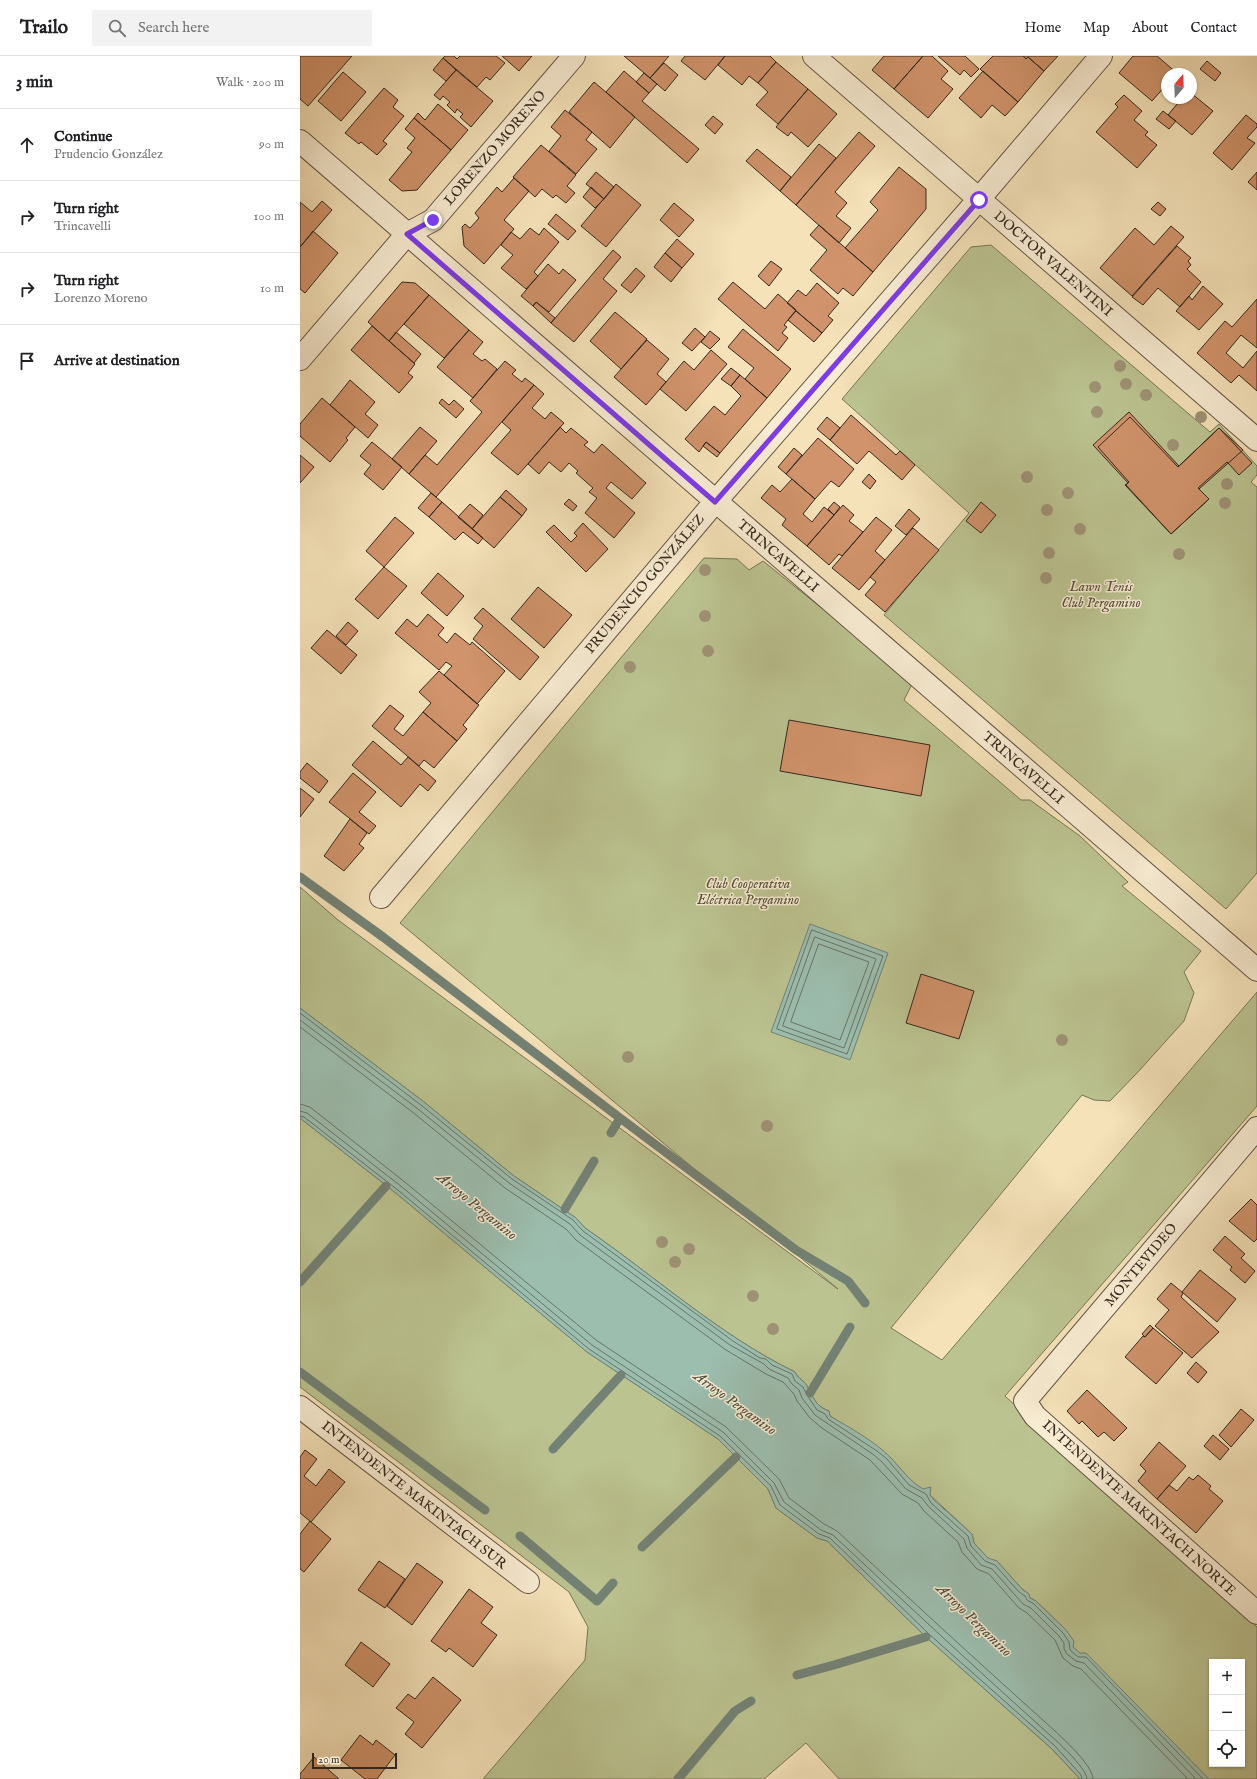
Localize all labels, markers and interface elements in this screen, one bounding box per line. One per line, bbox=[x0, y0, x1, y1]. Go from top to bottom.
search box bbox=[92, 10, 372, 46]
text: Trailo bbox=[20, 16, 68, 40]
icon: search bbox=[106, 17, 128, 39]
text: Search here bbox=[138, 18, 209, 37]
text: Home bbox=[1025, 19, 1061, 37]
text: Map bbox=[1083, 19, 1110, 37]
text: About bbox=[1132, 19, 1168, 37]
text: Contact bbox=[1190, 19, 1237, 37]
north arrow bbox=[1161, 68, 1197, 104]
text: 3 min bbox=[16, 72, 53, 93]
text: Walk · 200 m bbox=[216, 74, 284, 91]
street label: LORENZO MORENO bbox=[440, 86, 550, 209]
text: Continue bbox=[54, 127, 112, 146]
icon: ahead bbox=[16, 134, 38, 156]
text: 90 m bbox=[259, 136, 284, 153]
text: Prudencio González bbox=[54, 146, 163, 163]
route start bbox=[970, 191, 988, 209]
text: Turn right bbox=[54, 199, 119, 218]
icon: right bbox=[16, 206, 38, 228]
street label: DOCTOR VALENTINI bbox=[990, 207, 1116, 321]
text: 100 m bbox=[254, 208, 284, 225]
route end bbox=[424, 211, 442, 229]
text: Trincavelli bbox=[54, 218, 111, 235]
text: Turn right bbox=[54, 271, 119, 290]
icon: right bbox=[16, 278, 38, 300]
text: 10 m bbox=[260, 280, 284, 297]
text: Lorenzo Moreno bbox=[54, 290, 148, 307]
icon: arrive bbox=[16, 350, 38, 372]
text: Arrive at destination bbox=[54, 351, 180, 370]
street label: PRUDENCIO GONZÁLEZ bbox=[581, 510, 709, 657]
street label: TRINCAVELLI bbox=[733, 516, 823, 596]
park label: Lawn Tenis Club Pergamino bbox=[1061, 578, 1141, 613]
street label: TRINCAVELLI bbox=[978, 728, 1068, 808]
park label: Club Cooperativa Eléctrica Pergamino bbox=[696, 875, 799, 910]
water label: Arroyo Pergamino bbox=[431, 1166, 521, 1245]
street label: MONTEVIDEO bbox=[1101, 1219, 1182, 1311]
water label: Arroyo Pergamino bbox=[687, 1365, 780, 1440]
street label: INTENDENTE MAKINTACH NORTE bbox=[1038, 1416, 1240, 1600]
street label: INTENDENTE MAKINTACH SUR bbox=[318, 1417, 511, 1573]
water label: Arroyo Pergamino bbox=[930, 1578, 1016, 1662]
map controls bbox=[1209, 1659, 1245, 1767]
button: + bbox=[1209, 1659, 1245, 1695]
button: − bbox=[1209, 1695, 1245, 1731]
button: locate bbox=[1209, 1731, 1245, 1767]
scale bar bbox=[312, 1751, 397, 1770]
text: 20 m bbox=[318, 1753, 339, 1767]

